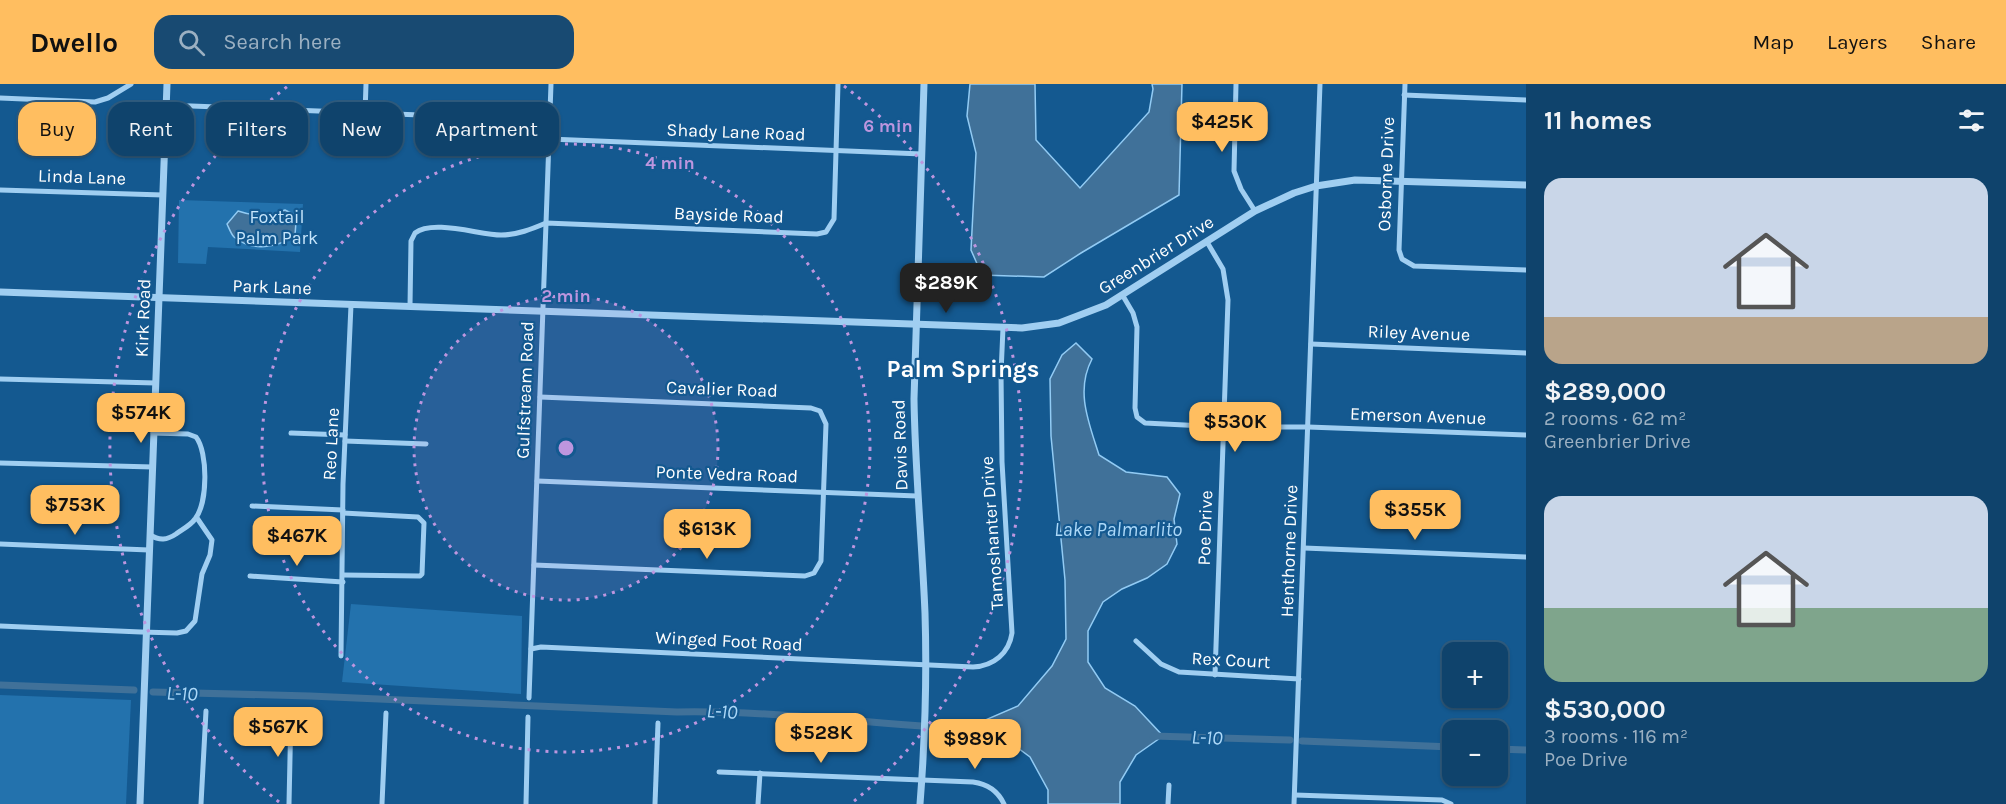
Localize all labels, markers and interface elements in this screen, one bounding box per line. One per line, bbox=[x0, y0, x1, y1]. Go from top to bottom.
search box bbox=[154, 15, 574, 69]
text: Dwello bbox=[30, 26, 118, 59]
icon: search bbox=[175, 26, 208, 59]
text: Search here bbox=[223, 29, 342, 55]
text: Map bbox=[1752, 30, 1794, 54]
text: Layers bbox=[1827, 30, 1888, 54]
text: Share bbox=[1921, 30, 1976, 54]
chip: Buy bbox=[18, 102, 96, 156]
chip: Rent bbox=[108, 102, 194, 156]
chip: Filters bbox=[206, 102, 308, 156]
chip: New bbox=[320, 102, 403, 156]
chip: Apartment bbox=[415, 102, 559, 156]
pin: $425K bbox=[1180, 102, 1264, 153]
icon: filters bbox=[1955, 104, 1988, 137]
text: 11 homes bbox=[1544, 105, 1652, 136]
text: $425K bbox=[1191, 110, 1253, 133]
text: 6 min bbox=[863, 115, 913, 137]
street label: Osborne Drive bbox=[1373, 116, 1399, 232]
street label: Shady Lane Road bbox=[666, 119, 806, 145]
text: 4 min bbox=[645, 152, 695, 174]
street label: Linda Lane bbox=[38, 164, 126, 190]
street label: Bayside Road bbox=[674, 202, 784, 228]
park label: Foxtail Palm Park bbox=[236, 206, 318, 249]
street label: Greenbrier Drive bbox=[1094, 211, 1218, 299]
icon: home bbox=[1712, 217, 1820, 325]
pin: $289K bbox=[904, 263, 988, 314]
text: $289K bbox=[914, 271, 978, 294]
street label: Park Lane bbox=[232, 275, 312, 299]
street label: Kirk Road bbox=[131, 278, 155, 358]
text: 2 min bbox=[541, 285, 591, 307]
street label: Riley Avenue bbox=[1367, 320, 1471, 346]
street label: Gulfstream Road bbox=[512, 321, 538, 459]
district label: Palm Springs bbox=[887, 355, 1039, 383]
street label: Cavalier Road bbox=[666, 376, 778, 402]
text: $289,000 bbox=[1544, 376, 1666, 407]
pin: $574K bbox=[99, 393, 183, 444]
street label: Davis Road bbox=[887, 399, 913, 491]
text: $574K bbox=[111, 401, 171, 424]
pin: $530K bbox=[1193, 402, 1277, 453]
street label: Emerson Avenue bbox=[1349, 403, 1487, 429]
street label: Reo Lane bbox=[318, 407, 344, 481]
text: 2 rooms · 62 m² bbox=[1544, 407, 1686, 430]
text: $530K bbox=[1203, 410, 1267, 433]
text: Greenbrier Drive bbox=[1544, 430, 1691, 453]
centre of rings bbox=[556, 438, 576, 458]
street label: Tamoshanter Drive bbox=[976, 455, 1008, 611]
street label: Ponte Vedra Road bbox=[655, 461, 799, 487]
street label: Henthorne Drive bbox=[1276, 484, 1302, 618]
pin: $753K bbox=[33, 485, 117, 536]
street label: Poe Drive bbox=[1193, 490, 1217, 566]
pin: $355K bbox=[1373, 490, 1457, 541]
text: $753K bbox=[45, 493, 105, 516]
text: $355K bbox=[1384, 498, 1446, 521]
pin: $613K bbox=[665, 509, 749, 560]
pin: $467K bbox=[255, 516, 339, 567]
text: $613K bbox=[678, 517, 736, 540]
water label: Lake Palmarlito bbox=[1054, 518, 1182, 541]
text: $467K bbox=[267, 524, 327, 547]
icon: home bbox=[1712, 535, 1820, 643]
street label: Winged Foot Road bbox=[655, 626, 803, 656]
map controls bbox=[1442, 642, 1508, 786]
button: + bbox=[1442, 642, 1508, 708]
street label: Rex Court bbox=[1191, 647, 1271, 673]
water label: L-10 bbox=[166, 681, 198, 706]
text: $530,000 bbox=[1544, 694, 1666, 725]
water label: L-10 bbox=[706, 699, 739, 724]
pin: $567K bbox=[236, 707, 320, 758]
pin: $528K bbox=[779, 713, 863, 764]
text: $567K bbox=[248, 715, 308, 738]
pin: $989K bbox=[933, 719, 1017, 770]
button: − bbox=[1442, 720, 1508, 786]
text: $528K bbox=[789, 721, 853, 744]
water label: L-10 bbox=[1191, 725, 1223, 750]
text: 3 rooms · 116 m² bbox=[1544, 725, 1688, 748]
text: $989K bbox=[943, 727, 1007, 750]
text: Poe Drive bbox=[1544, 748, 1628, 771]

